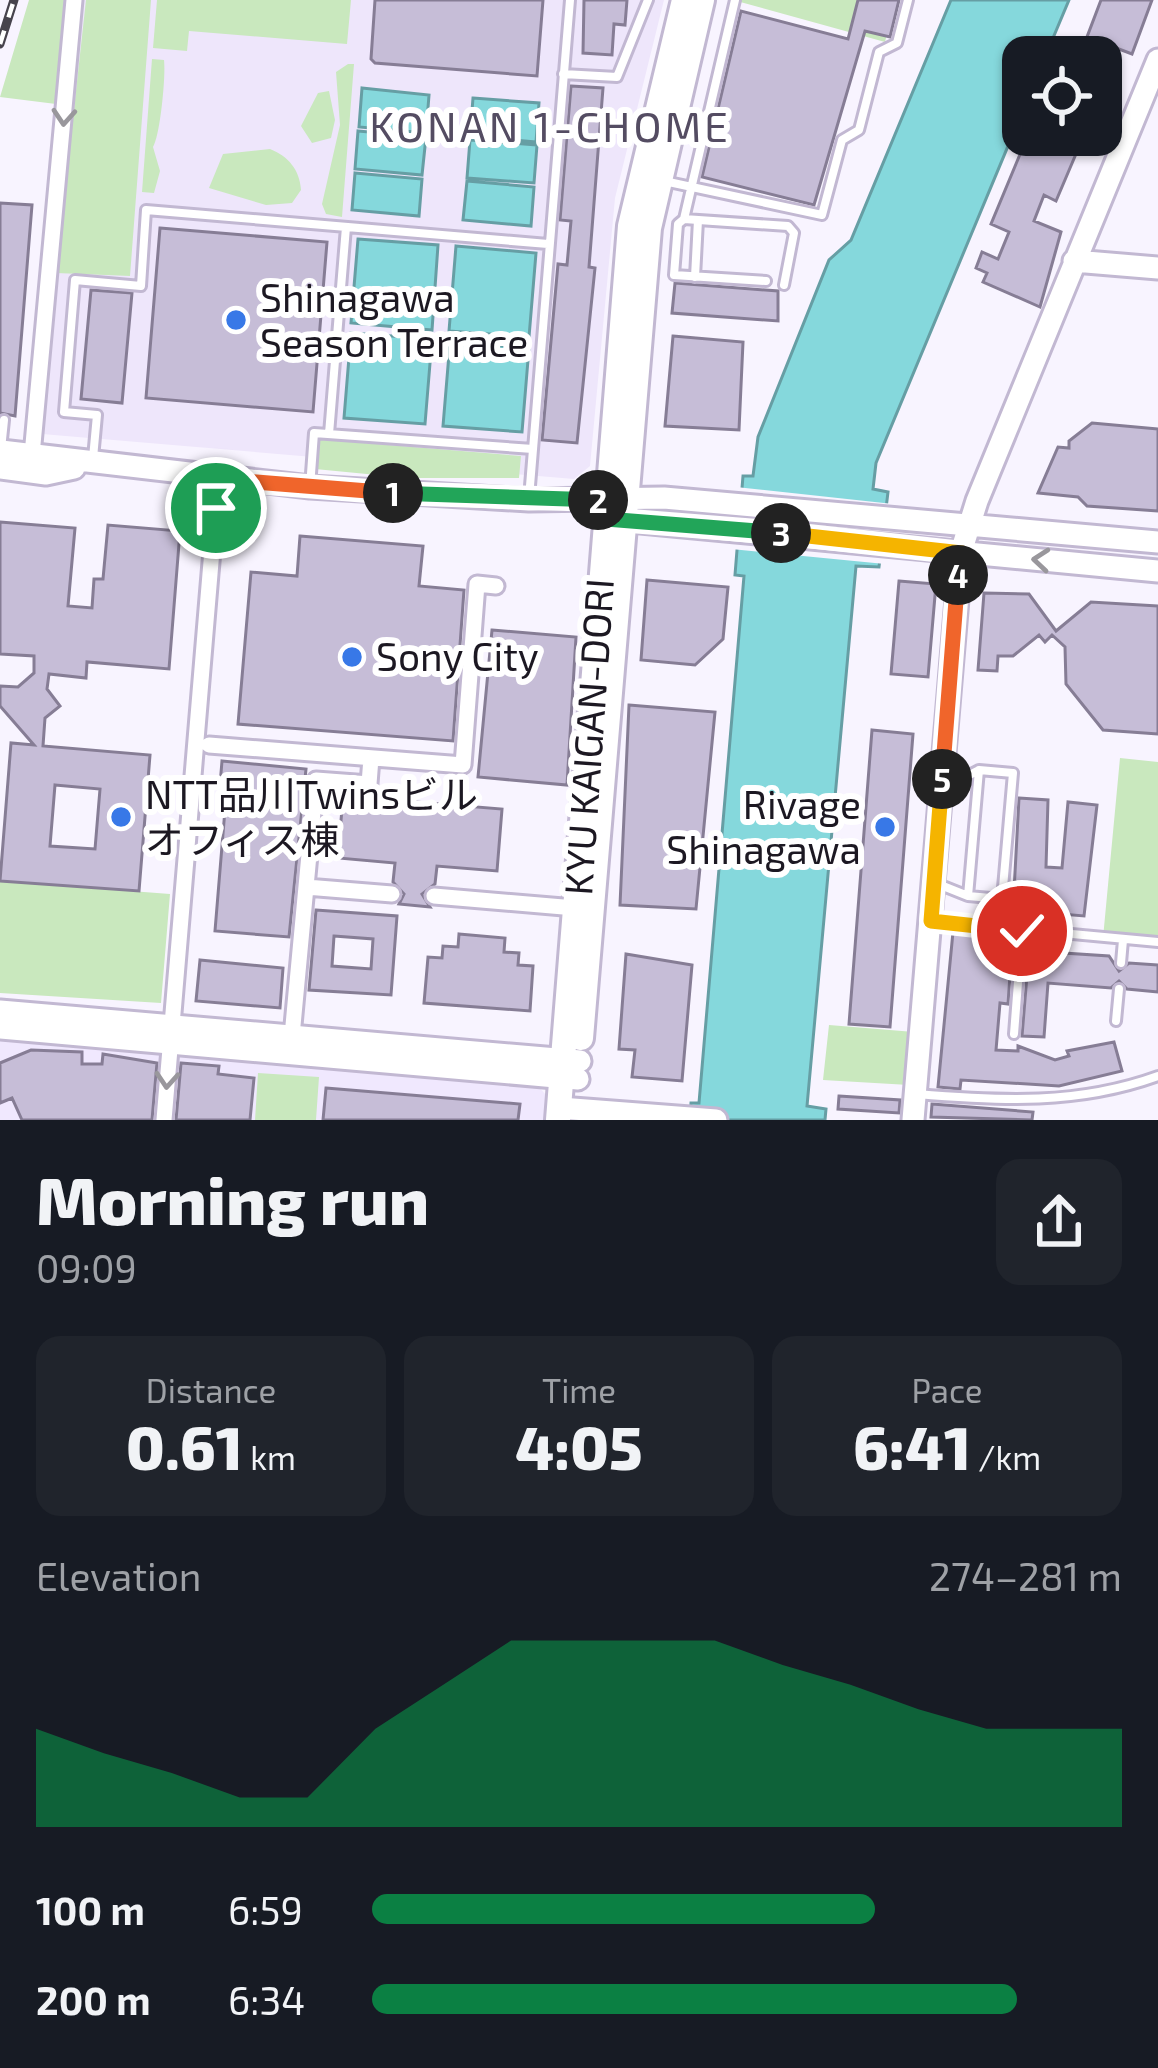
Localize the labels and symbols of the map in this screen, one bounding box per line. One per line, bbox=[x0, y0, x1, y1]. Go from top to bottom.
district label: KONAN 1-CHOME bbox=[369, 100, 731, 150]
one-way arrow bbox=[51, 107, 77, 126]
place label: Shinagawa Season Terrace bbox=[260, 273, 528, 365]
marker: Shinagawa Season Terrace bbox=[223, 307, 249, 333]
pin bbox=[165, 457, 267, 559]
pin: 1 bbox=[363, 463, 423, 523]
pin: 2 bbox=[568, 470, 628, 530]
pin: 3 bbox=[751, 503, 811, 563]
pin: 4 bbox=[928, 545, 988, 605]
one-way arrow bbox=[1032, 548, 1051, 573]
street label: KYU KAIGAN-DORI bbox=[553, 577, 622, 897]
place label: Sony City bbox=[376, 632, 539, 679]
marker: Sony City bbox=[339, 644, 365, 670]
pin: 5 bbox=[912, 749, 972, 809]
place label: NTT品川Twinsビル オフィス棟 bbox=[145, 770, 478, 862]
place label: Rivage Shinagawa bbox=[666, 780, 861, 872]
marker: NTT品川Twinsビル オフィス棟 bbox=[108, 804, 134, 830]
marker: Rivage Shinagawa bbox=[872, 814, 898, 840]
pin bbox=[971, 880, 1073, 982]
one-way arrow bbox=[155, 1071, 181, 1090]

